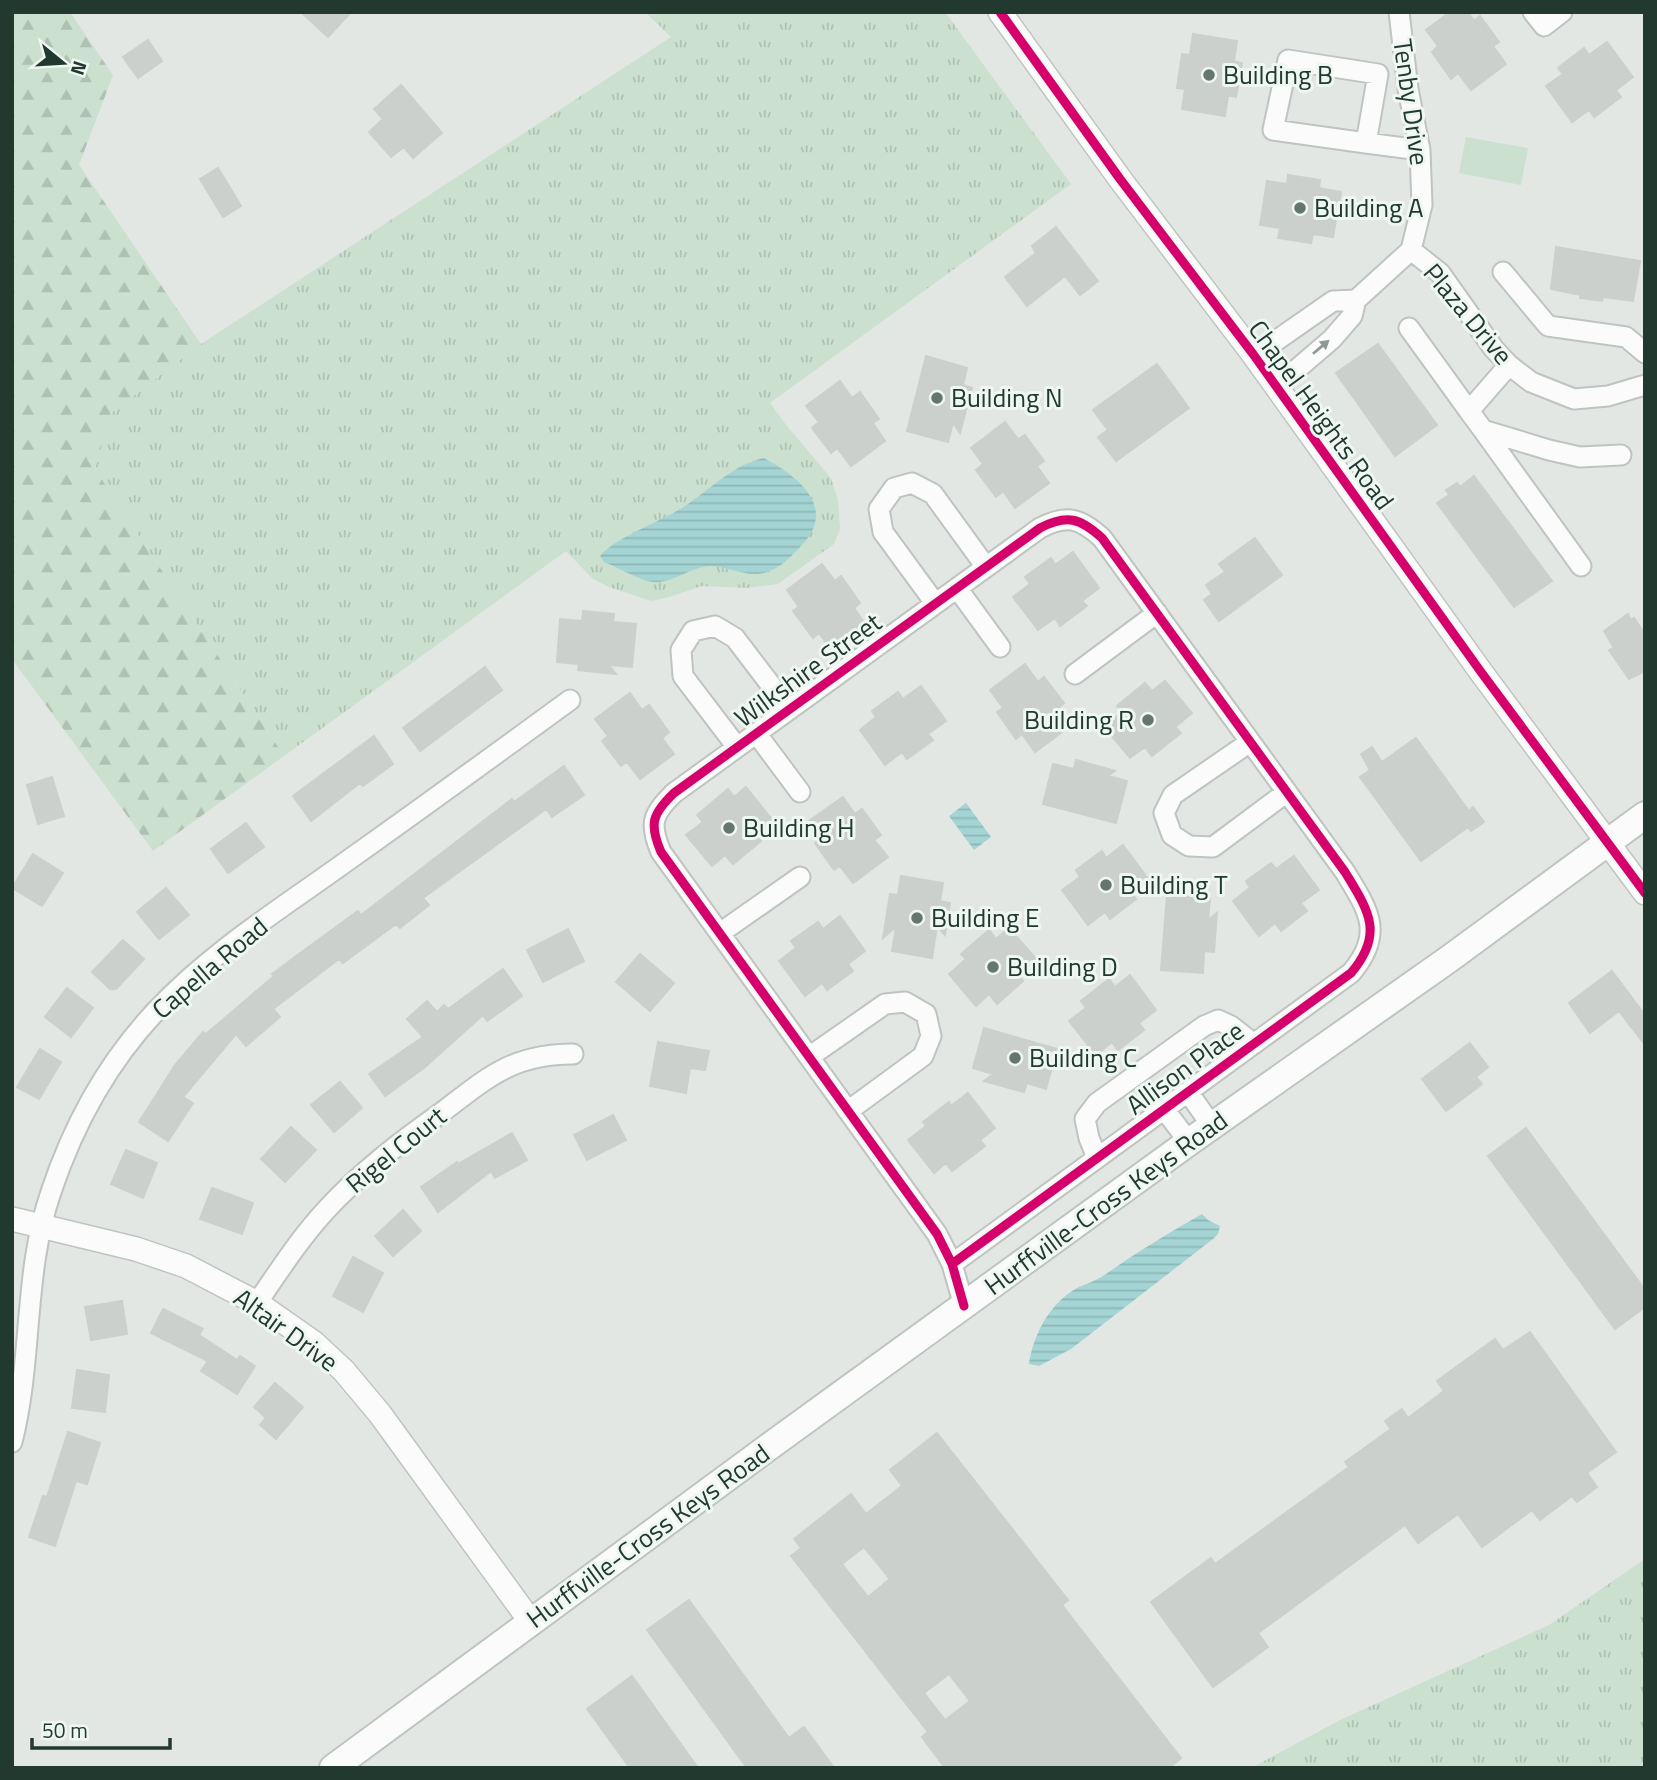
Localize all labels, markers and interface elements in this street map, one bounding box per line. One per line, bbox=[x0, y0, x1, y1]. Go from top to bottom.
north arrow bbox=[28, 28, 98, 98]
street label: Tenby Drive bbox=[1383, 36, 1440, 168]
place label: Building B bbox=[1223, 55, 1333, 94]
text: N bbox=[64, 58, 95, 79]
marker: Building B bbox=[1201, 67, 1217, 83]
place label: Building A bbox=[1314, 188, 1424, 227]
marker: Building A bbox=[1292, 200, 1308, 216]
street label: Plaza Drive bbox=[1414, 254, 1522, 373]
street label: Chapel Heights Road bbox=[1239, 312, 1404, 518]
one-way arrow bbox=[1312, 340, 1330, 355]
place label: Building N bbox=[951, 378, 1063, 417]
marker: Building N bbox=[929, 390, 945, 406]
street label: Wilkshire Street bbox=[726, 603, 889, 736]
place label: Building R bbox=[1024, 700, 1134, 739]
marker: Building R bbox=[1140, 712, 1156, 728]
place label: Building H bbox=[743, 808, 855, 847]
marker: Building H bbox=[721, 820, 737, 836]
place label: Building T bbox=[1120, 865, 1228, 904]
marker: Building T bbox=[1098, 877, 1114, 893]
place label: Building E bbox=[931, 898, 1039, 937]
street label: Capella Road bbox=[143, 907, 276, 1028]
marker: Building E bbox=[909, 910, 925, 926]
place label: Building D bbox=[1007, 947, 1118, 986]
marker: Building D bbox=[985, 959, 1001, 975]
street label: Allison Place bbox=[1118, 1011, 1252, 1124]
place label: Building C bbox=[1029, 1038, 1137, 1077]
marker: Building C bbox=[1007, 1050, 1023, 1066]
street label: Rigel Court bbox=[337, 1097, 454, 1202]
street label: Hurffville-Cross Keys Road bbox=[976, 1101, 1235, 1304]
street label: Altair Drive bbox=[226, 1278, 347, 1381]
street label: Hurffville-Cross Keys Road bbox=[518, 1434, 777, 1637]
scale bar bbox=[32, 1706, 170, 1750]
text: 50 m bbox=[42, 1714, 88, 1746]

